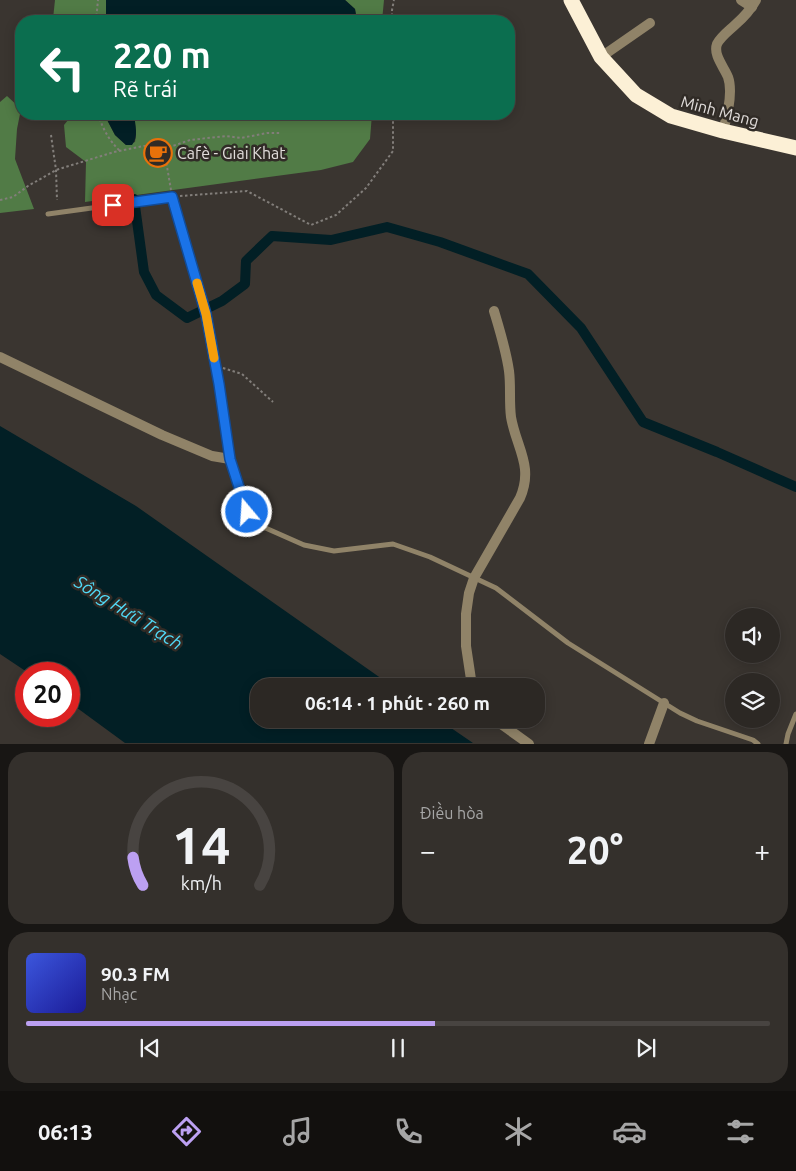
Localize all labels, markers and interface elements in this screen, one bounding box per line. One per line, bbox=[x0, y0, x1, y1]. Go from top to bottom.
icon: left bbox=[30, 35, 95, 100]
text: 220 m bbox=[113, 35, 211, 75]
text: Rẽ trái bbox=[113, 76, 177, 101]
street label: Minh Mang bbox=[679, 92, 761, 130]
cafe icon: Cafè - Giai Khat bbox=[143, 138, 173, 168]
place label: Cafè - Giai Khat bbox=[177, 144, 286, 162]
pin bbox=[92, 184, 134, 226]
icon: arrive bbox=[99, 191, 127, 219]
position arrow bbox=[220, 485, 272, 537]
water label: Sông Hữu Trạch bbox=[71, 570, 187, 653]
map controls bbox=[725, 608, 780, 728]
button: sound bbox=[725, 608, 780, 663]
speed limit sign: 20 bbox=[15, 662, 80, 727]
button: layers bbox=[725, 673, 780, 728]
text: 06:14 · 1 phút · 260 m bbox=[305, 692, 490, 714]
text: Điều hòa bbox=[420, 804, 484, 822]
text: 14 bbox=[172, 816, 230, 874]
text: 20° bbox=[567, 829, 623, 871]
text: − bbox=[420, 835, 436, 866]
text: + bbox=[754, 835, 770, 866]
text: km/h bbox=[180, 873, 222, 893]
text: 90.3 FM bbox=[101, 963, 170, 985]
text: Nhạc bbox=[101, 985, 137, 1003]
icon: previous bbox=[136, 1034, 164, 1062]
icon: pause bbox=[384, 1034, 412, 1062]
icon: next bbox=[632, 1034, 660, 1062]
icon: directions bbox=[169, 1114, 204, 1149]
icon: music bbox=[280, 1114, 315, 1149]
icon: phone bbox=[391, 1114, 426, 1149]
icon: climate bbox=[501, 1114, 536, 1149]
icon: car bbox=[612, 1114, 647, 1149]
icon: filters bbox=[723, 1114, 758, 1149]
text: 06:13 bbox=[38, 1119, 93, 1144]

